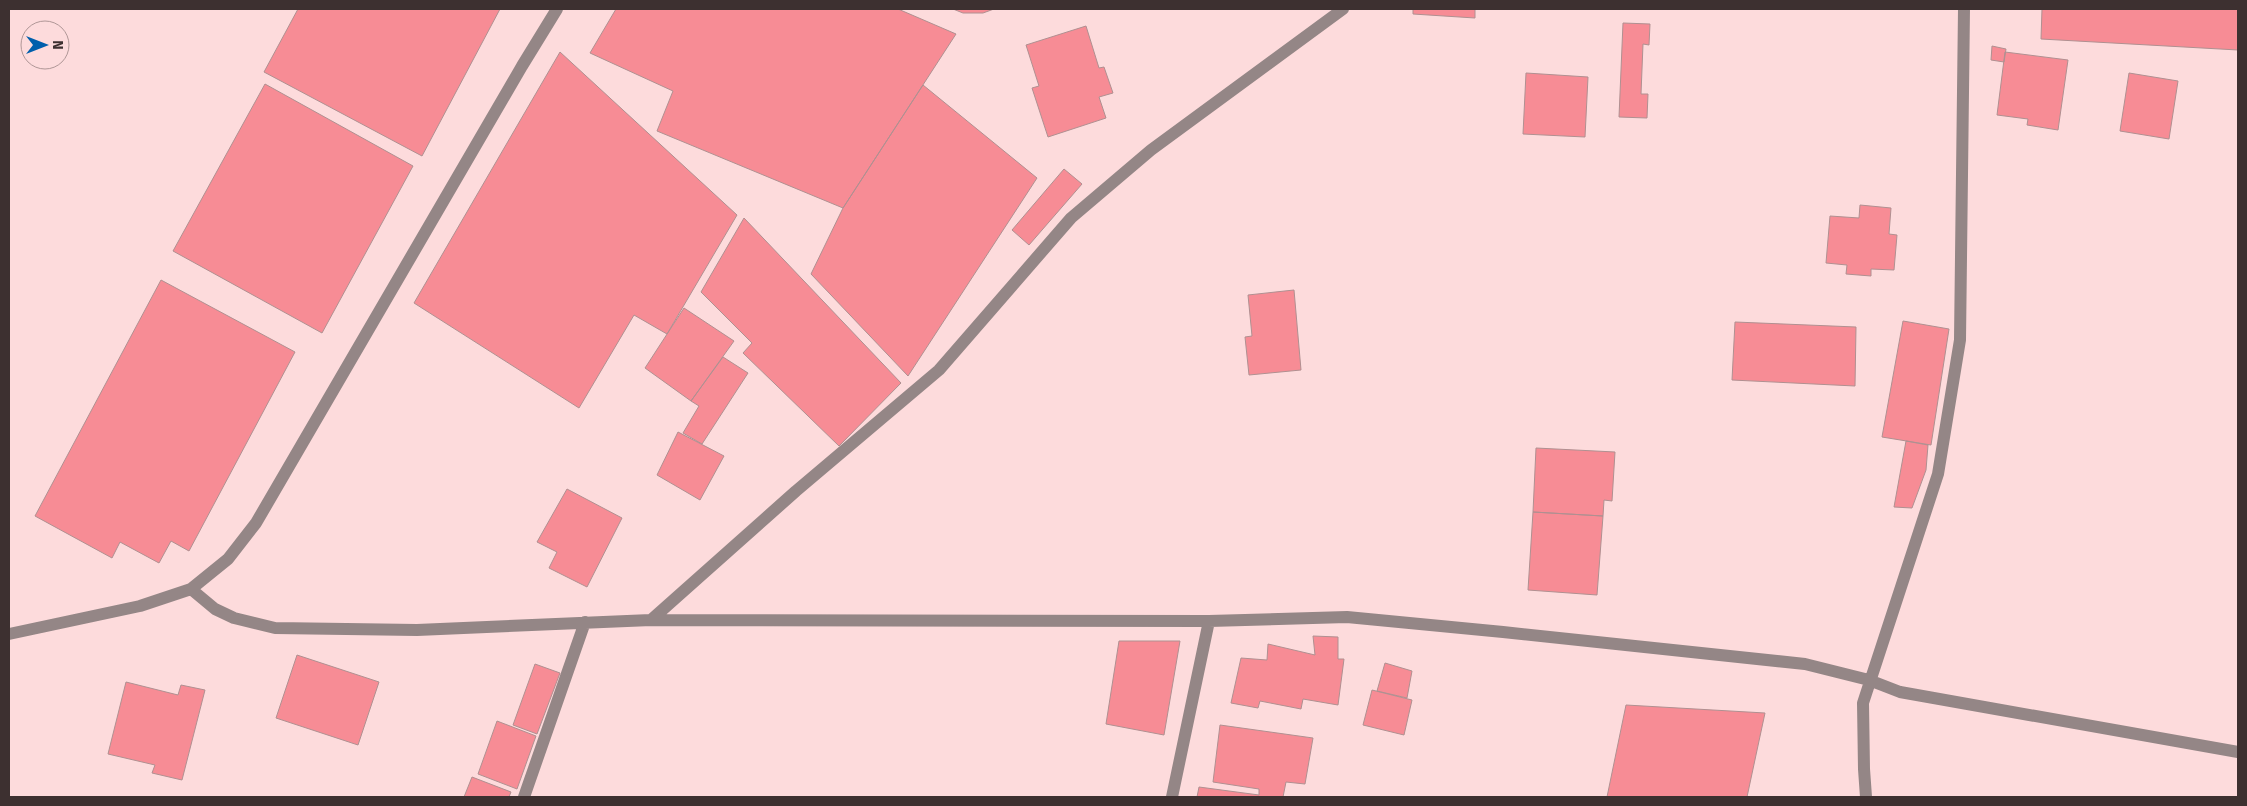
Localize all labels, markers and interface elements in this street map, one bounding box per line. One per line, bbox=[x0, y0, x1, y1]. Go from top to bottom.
north arrow bbox=[20, 20, 70, 70]
text: N bbox=[49, 40, 66, 50]

